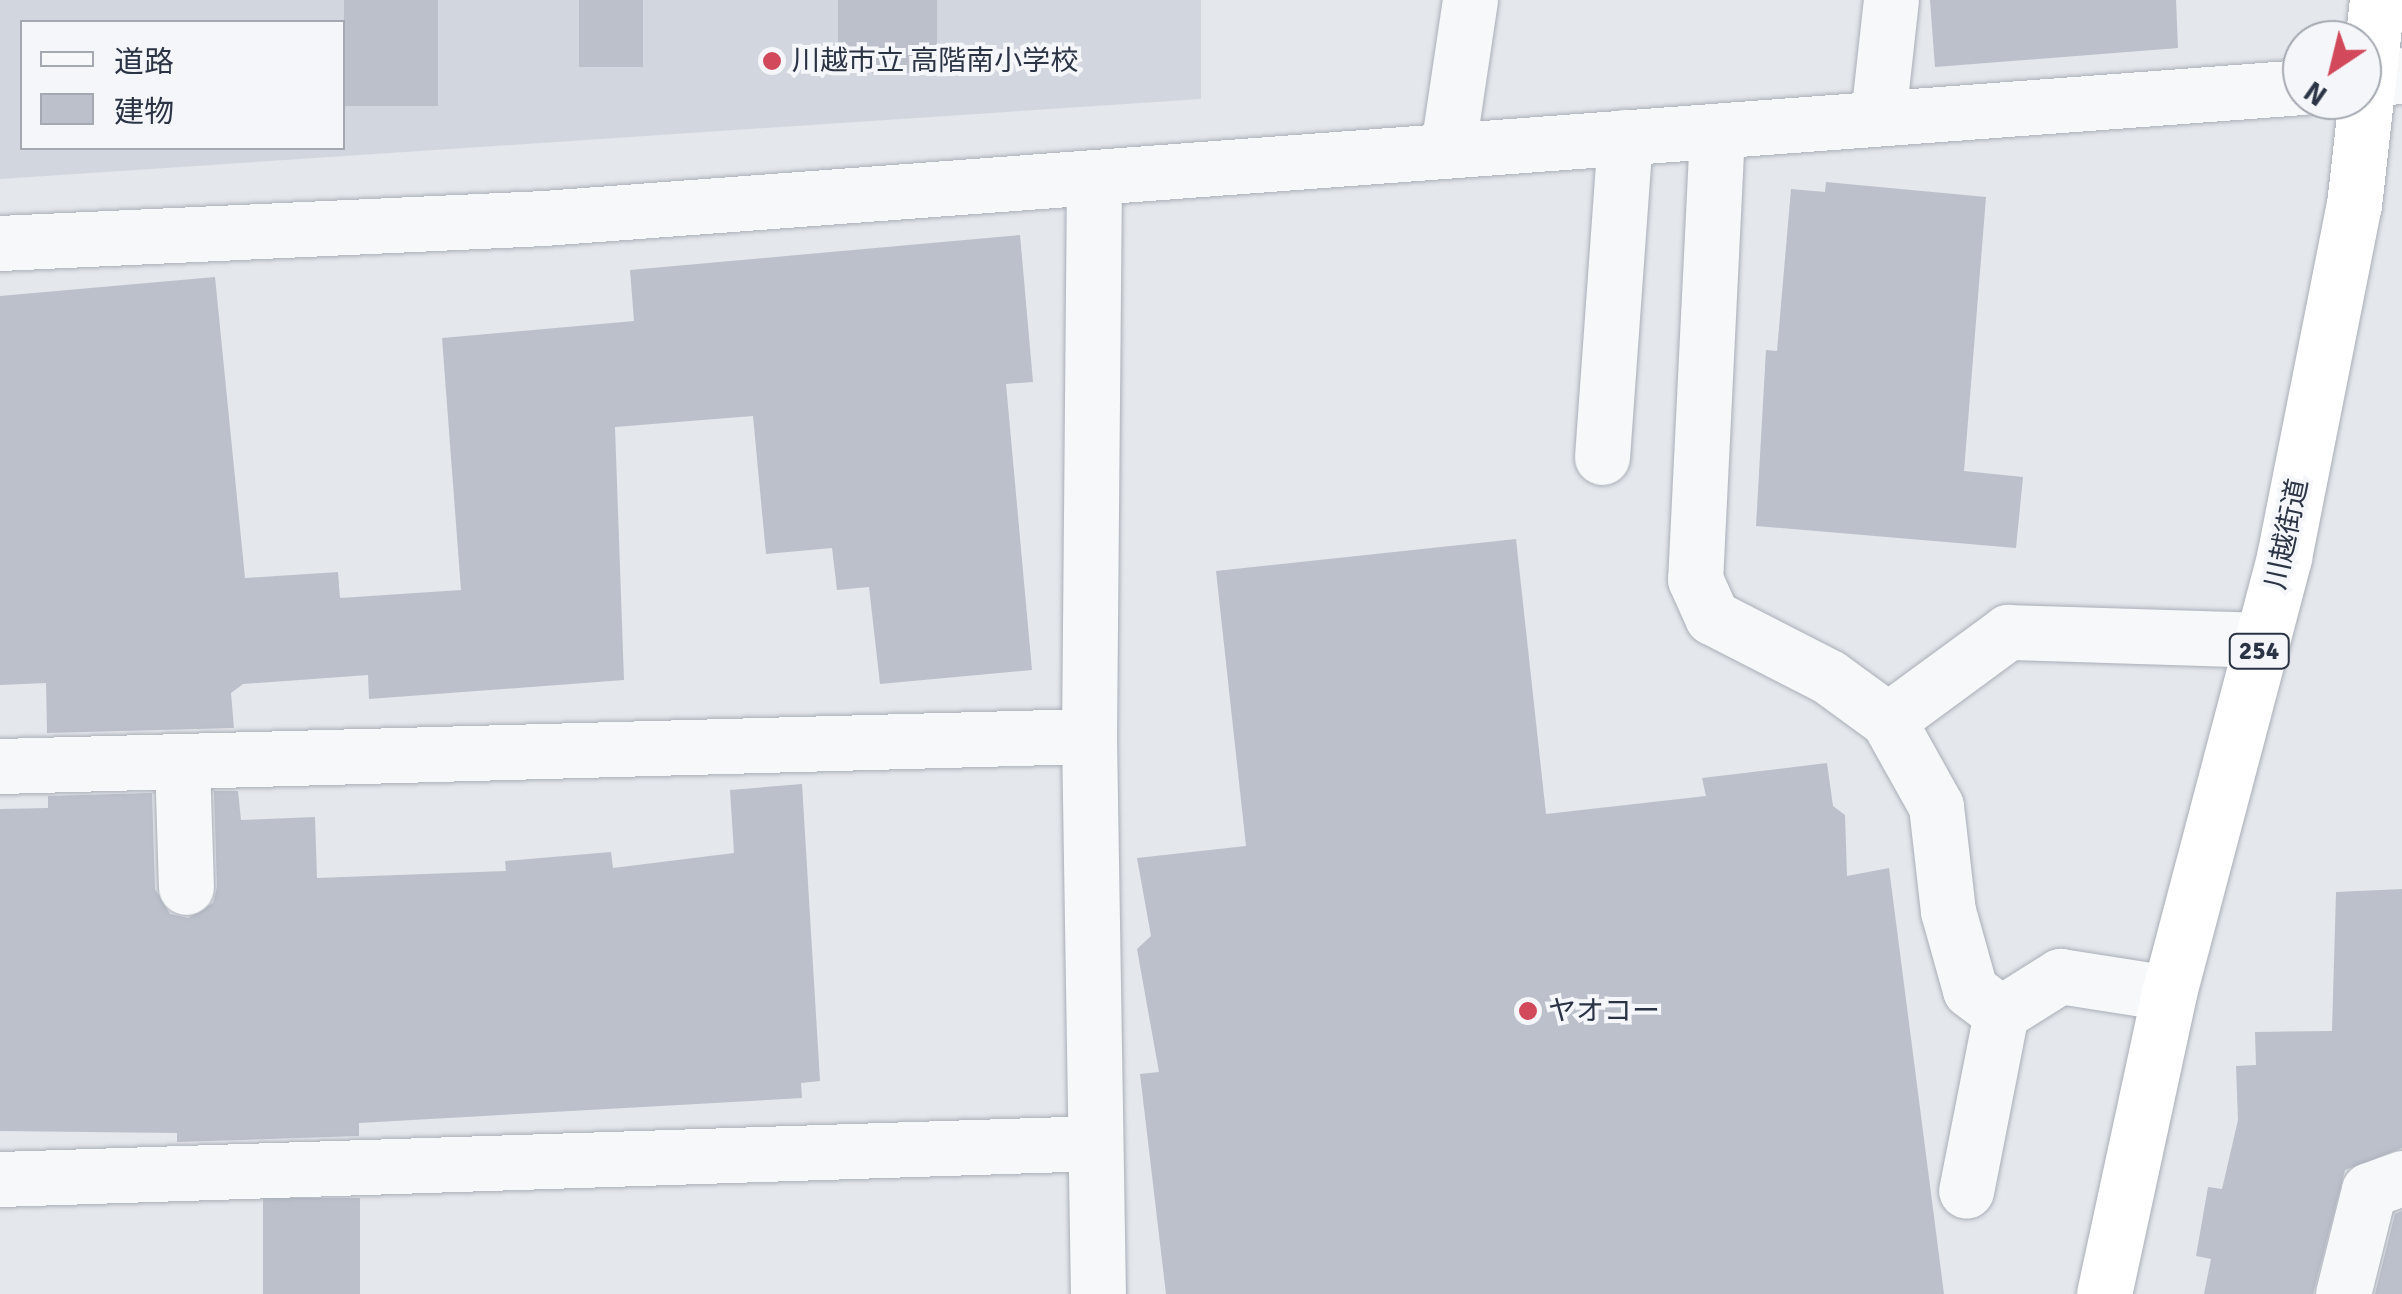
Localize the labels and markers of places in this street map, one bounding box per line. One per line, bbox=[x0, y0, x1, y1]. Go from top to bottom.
place label: 川越市立 高階南小学校 bbox=[792, 44, 1078, 78]
marker: 川越市立 高階南小学校 bbox=[761, 50, 783, 72]
place label: ヤオコー bbox=[1548, 994, 1660, 1028]
marker: ヤオコー bbox=[1517, 1000, 1539, 1022]

